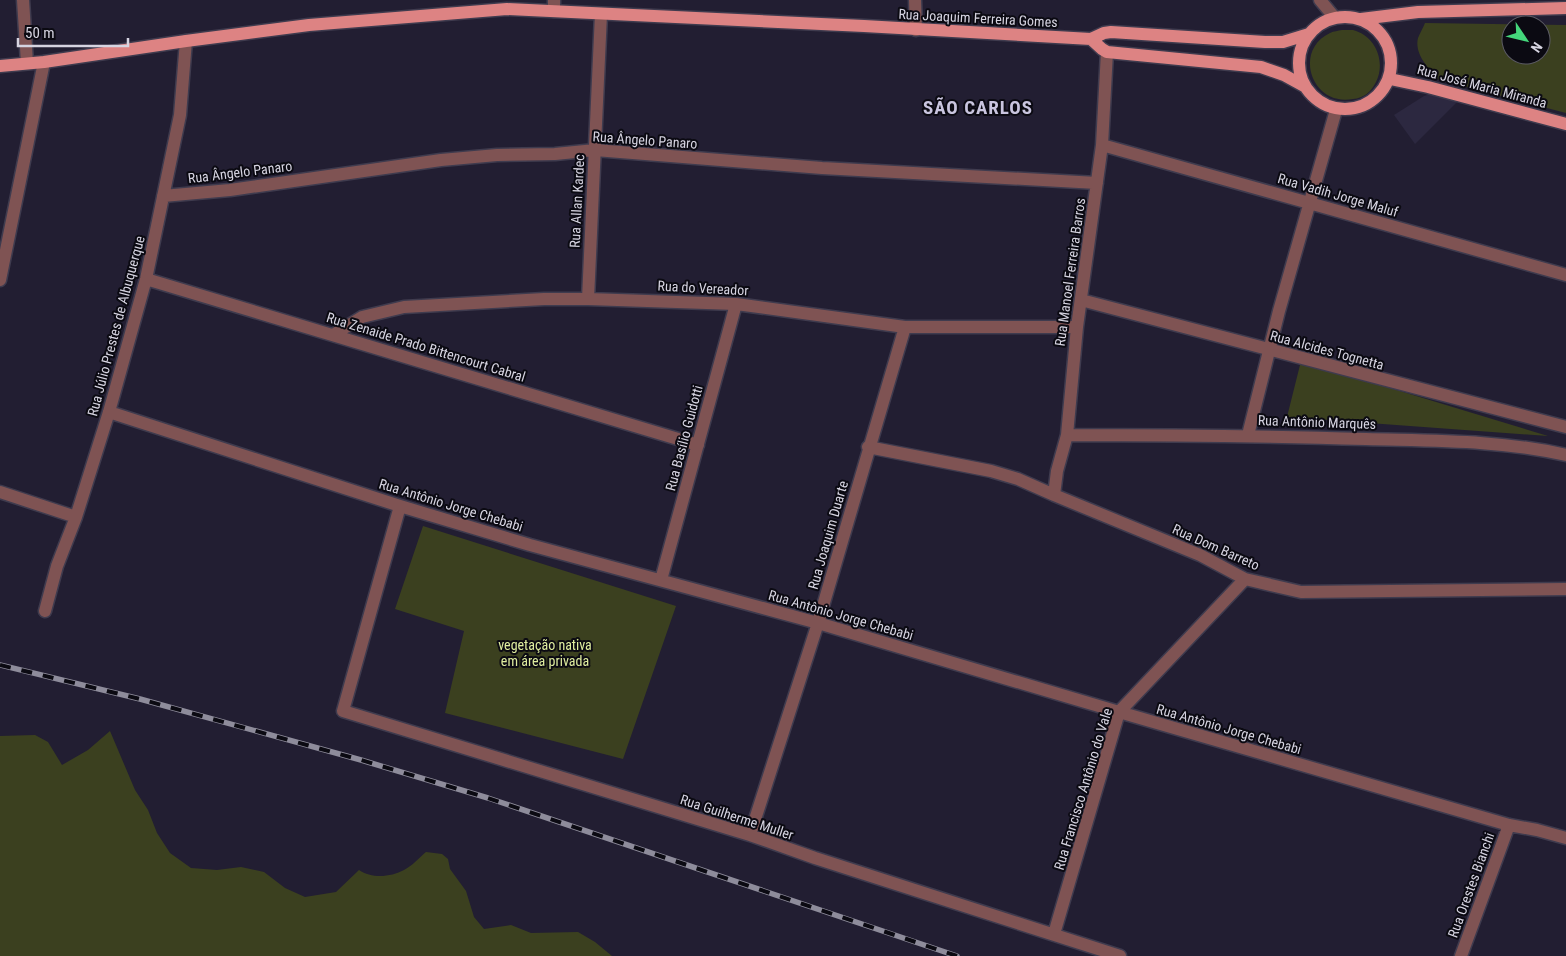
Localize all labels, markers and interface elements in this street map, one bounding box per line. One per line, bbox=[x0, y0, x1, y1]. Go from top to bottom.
street label: Rua Joaquim Ferreira Gomes bbox=[898, 6, 1058, 30]
scale bar bbox=[18, 15, 128, 47]
north arrow bbox=[1501, 15, 1551, 65]
text: 50 m bbox=[25, 24, 55, 42]
text: N bbox=[1528, 39, 1546, 56]
street label: Rua José Maria Miranda bbox=[1415, 61, 1549, 111]
district label: SÃO CARLOS bbox=[923, 96, 1033, 119]
street label: Rua Ângelo Panaro bbox=[592, 127, 698, 152]
street label: Rua Allan Kardec bbox=[567, 154, 587, 248]
street label: Rua Ângelo Panaro bbox=[187, 157, 293, 186]
street label: Rua Vadih Jorge Maluf bbox=[1276, 170, 1401, 220]
street label: Rua Manoel Ferreira Barros bbox=[1052, 197, 1088, 347]
street label: Rua Júlio Prestes de Albuquerque bbox=[84, 234, 148, 418]
street label: Rua do Vereador bbox=[657, 278, 749, 298]
street label: Rua Zenaide Prado Bittencourt Cabral bbox=[325, 309, 527, 385]
street label: Rua Alcides Tognetta bbox=[1269, 327, 1385, 373]
street label: Rua Basílio Guidotti bbox=[662, 384, 706, 492]
street label: Rua Antônio Marquês bbox=[1258, 412, 1376, 432]
street label: Rua Antônio Jorge Chebabi bbox=[377, 475, 525, 535]
street label: Rua Joaquim Duarte bbox=[805, 478, 851, 591]
street label: Rua Dom Barreto bbox=[1170, 521, 1262, 573]
street label: Rua Antônio Jorge Chebabi bbox=[767, 587, 915, 643]
park label: vegetação nativa em área privada bbox=[498, 637, 592, 669]
street label: Rua Antônio Jorge Chebabi bbox=[1155, 701, 1303, 757]
street label: Rua Francisco Antônio do Vale bbox=[1051, 706, 1115, 872]
street label: Rua Guilherme Muller bbox=[678, 791, 796, 843]
street label: Rua Orestes Bianchi bbox=[1445, 830, 1497, 940]

